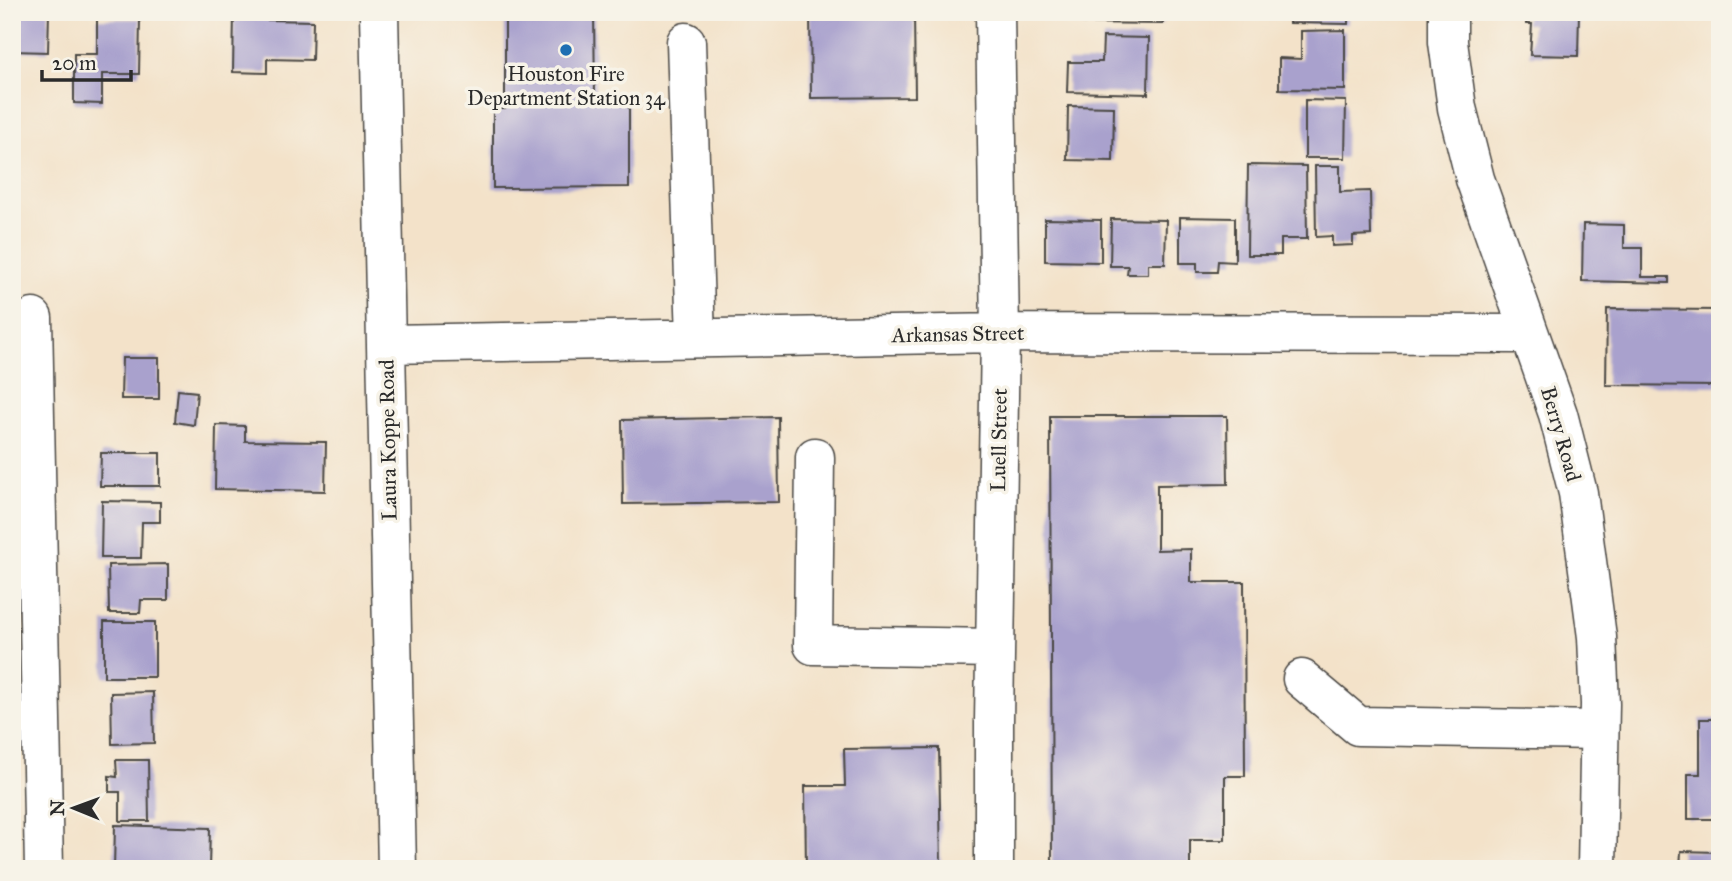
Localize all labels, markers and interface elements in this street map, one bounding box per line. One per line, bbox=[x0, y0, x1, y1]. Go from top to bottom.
scale bar bbox=[42, 38, 131, 82]
marker: Houston Fire Department Station 34 bbox=[558, 42, 574, 58]
text: 20 m bbox=[52, 50, 97, 76]
place label: Houston Fire Department Station 34 bbox=[467, 61, 666, 111]
street label: Arkansas Street bbox=[890, 320, 1025, 348]
street label: Laura Koppe Road bbox=[374, 359, 402, 521]
street label: Berry Road bbox=[1535, 384, 1587, 485]
street label: Luell Street bbox=[985, 387, 1013, 492]
north arrow bbox=[38, 772, 108, 842]
text: N bbox=[46, 799, 69, 816]

